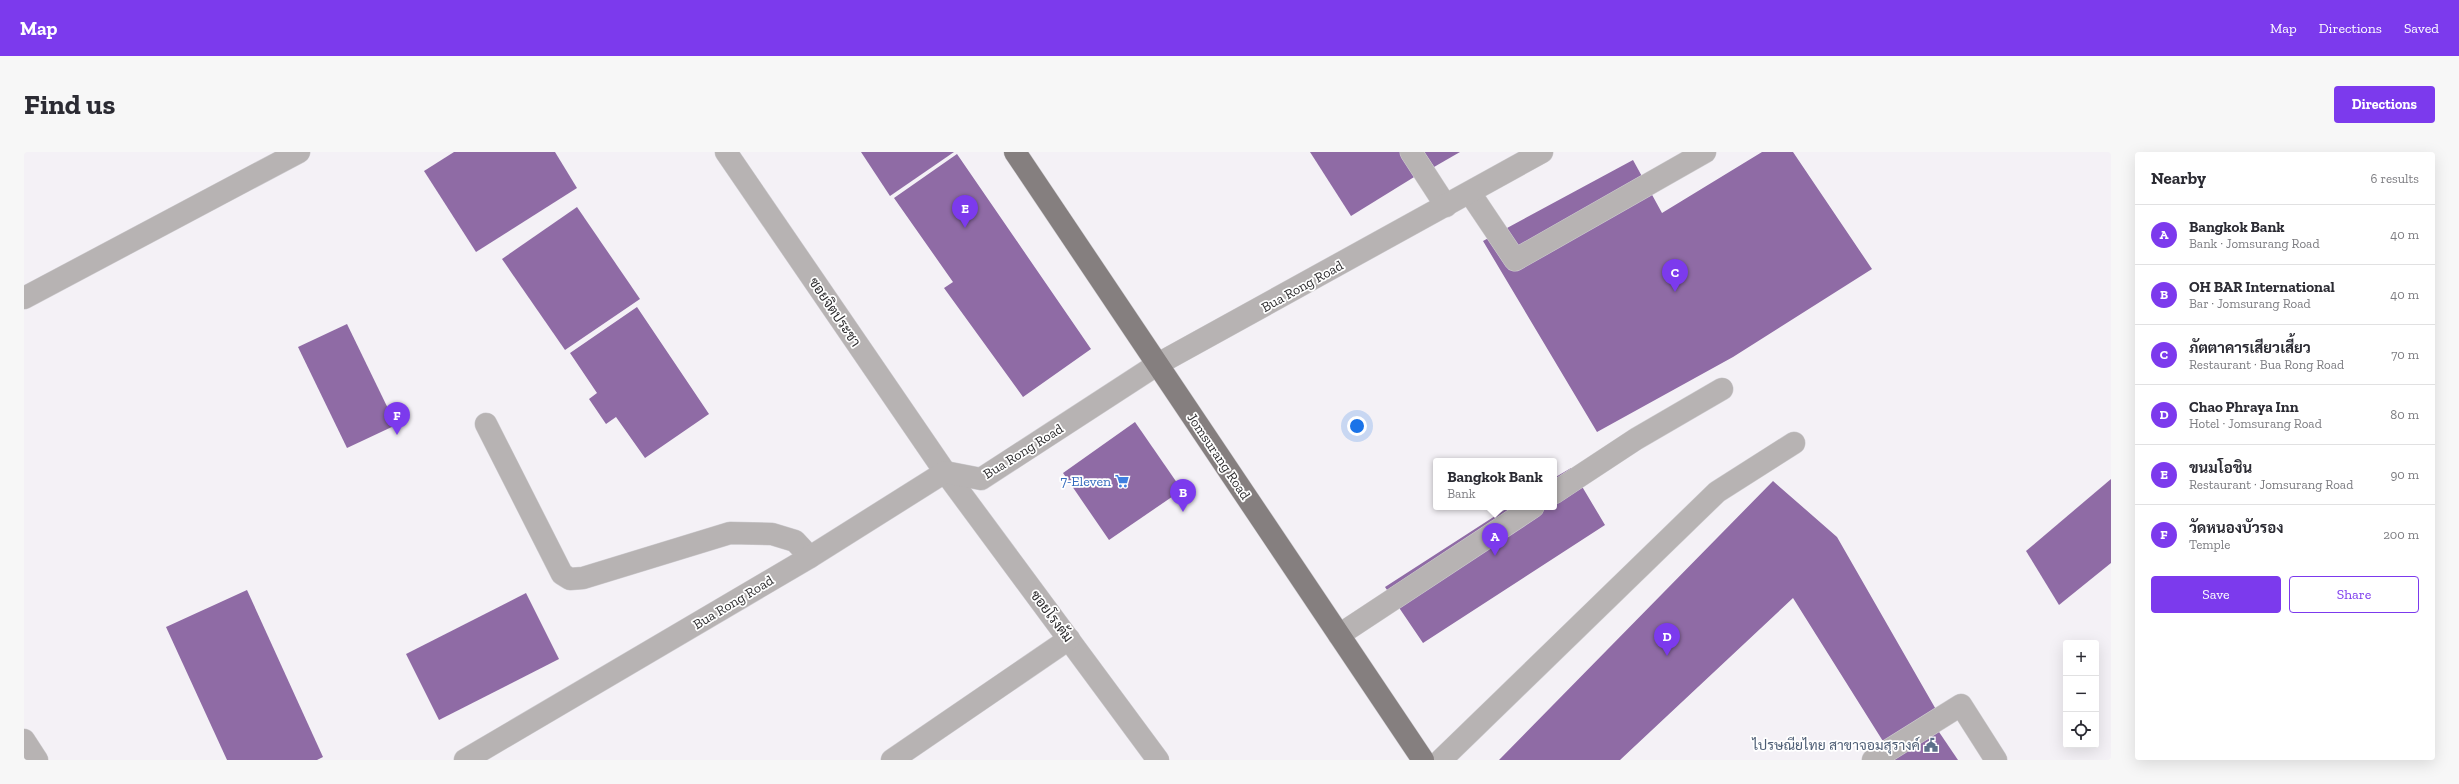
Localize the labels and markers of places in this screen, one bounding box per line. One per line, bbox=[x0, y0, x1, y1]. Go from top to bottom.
pin: E bbox=[952, 195, 978, 228]
pin: C bbox=[1662, 259, 1688, 292]
pin: F bbox=[384, 402, 410, 435]
place label: 7-Eleven bbox=[1060, 473, 1111, 490]
supermarket icon: 7-Eleven bbox=[1114, 473, 1130, 489]
pin: B bbox=[1170, 479, 1196, 512]
pin: A bbox=[1482, 523, 1508, 556]
pin: D bbox=[1654, 623, 1680, 656]
place label: ไปรษณียไทย สาขาจอมสุรางค์ bbox=[1752, 736, 1920, 755]
public building icon: ไปรษณียไทย สาขาจอมสุรางค์ bbox=[1923, 737, 1939, 753]

